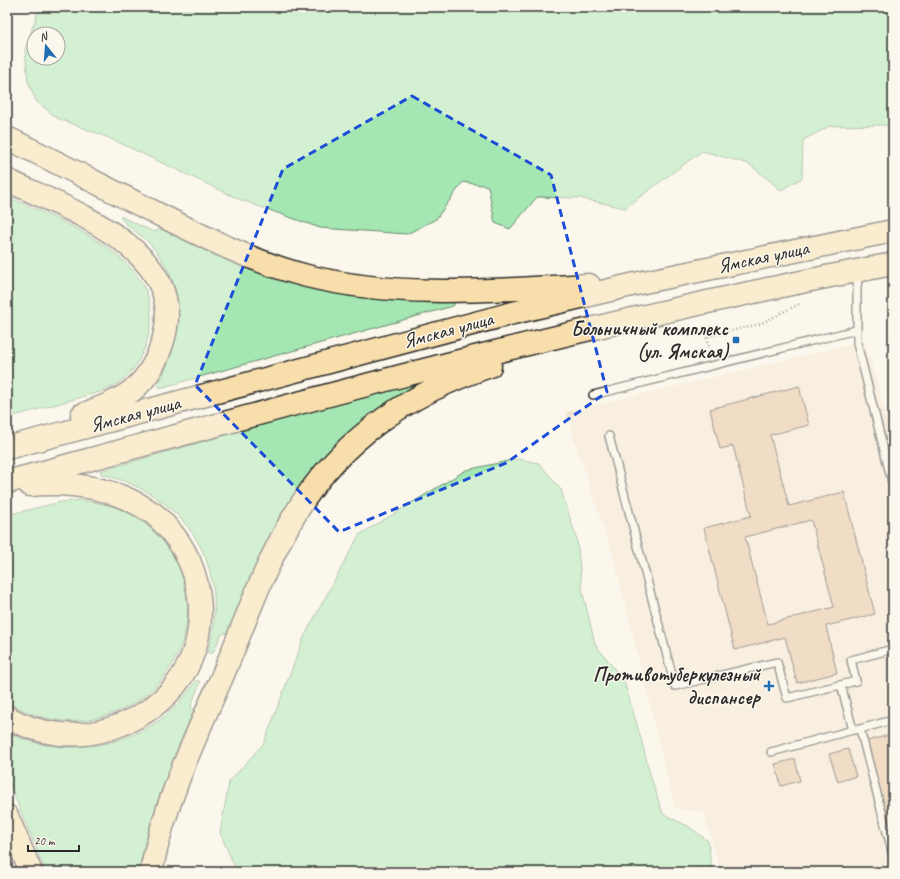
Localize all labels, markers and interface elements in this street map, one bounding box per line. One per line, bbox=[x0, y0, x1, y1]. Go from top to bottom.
north arrow bbox=[26, 26, 66, 66]
text: N bbox=[38, 28, 50, 44]
street label: Ямская улица bbox=[715, 235, 813, 279]
street label: Ямская улица bbox=[400, 305, 498, 354]
place label: Больничный комплекс (ул. Ямская) bbox=[571, 316, 729, 364]
marker: Больничный комплекс (ул. Ямская) bbox=[731, 335, 741, 345]
street label: Ямская улица bbox=[87, 389, 185, 438]
place label: Противотуберкулезный диспансер bbox=[593, 662, 762, 710]
marker: Противотуберкулезный диспансер bbox=[763, 680, 775, 692]
scale bar bbox=[28, 827, 79, 853]
text: 20 m bbox=[34, 833, 56, 849]

